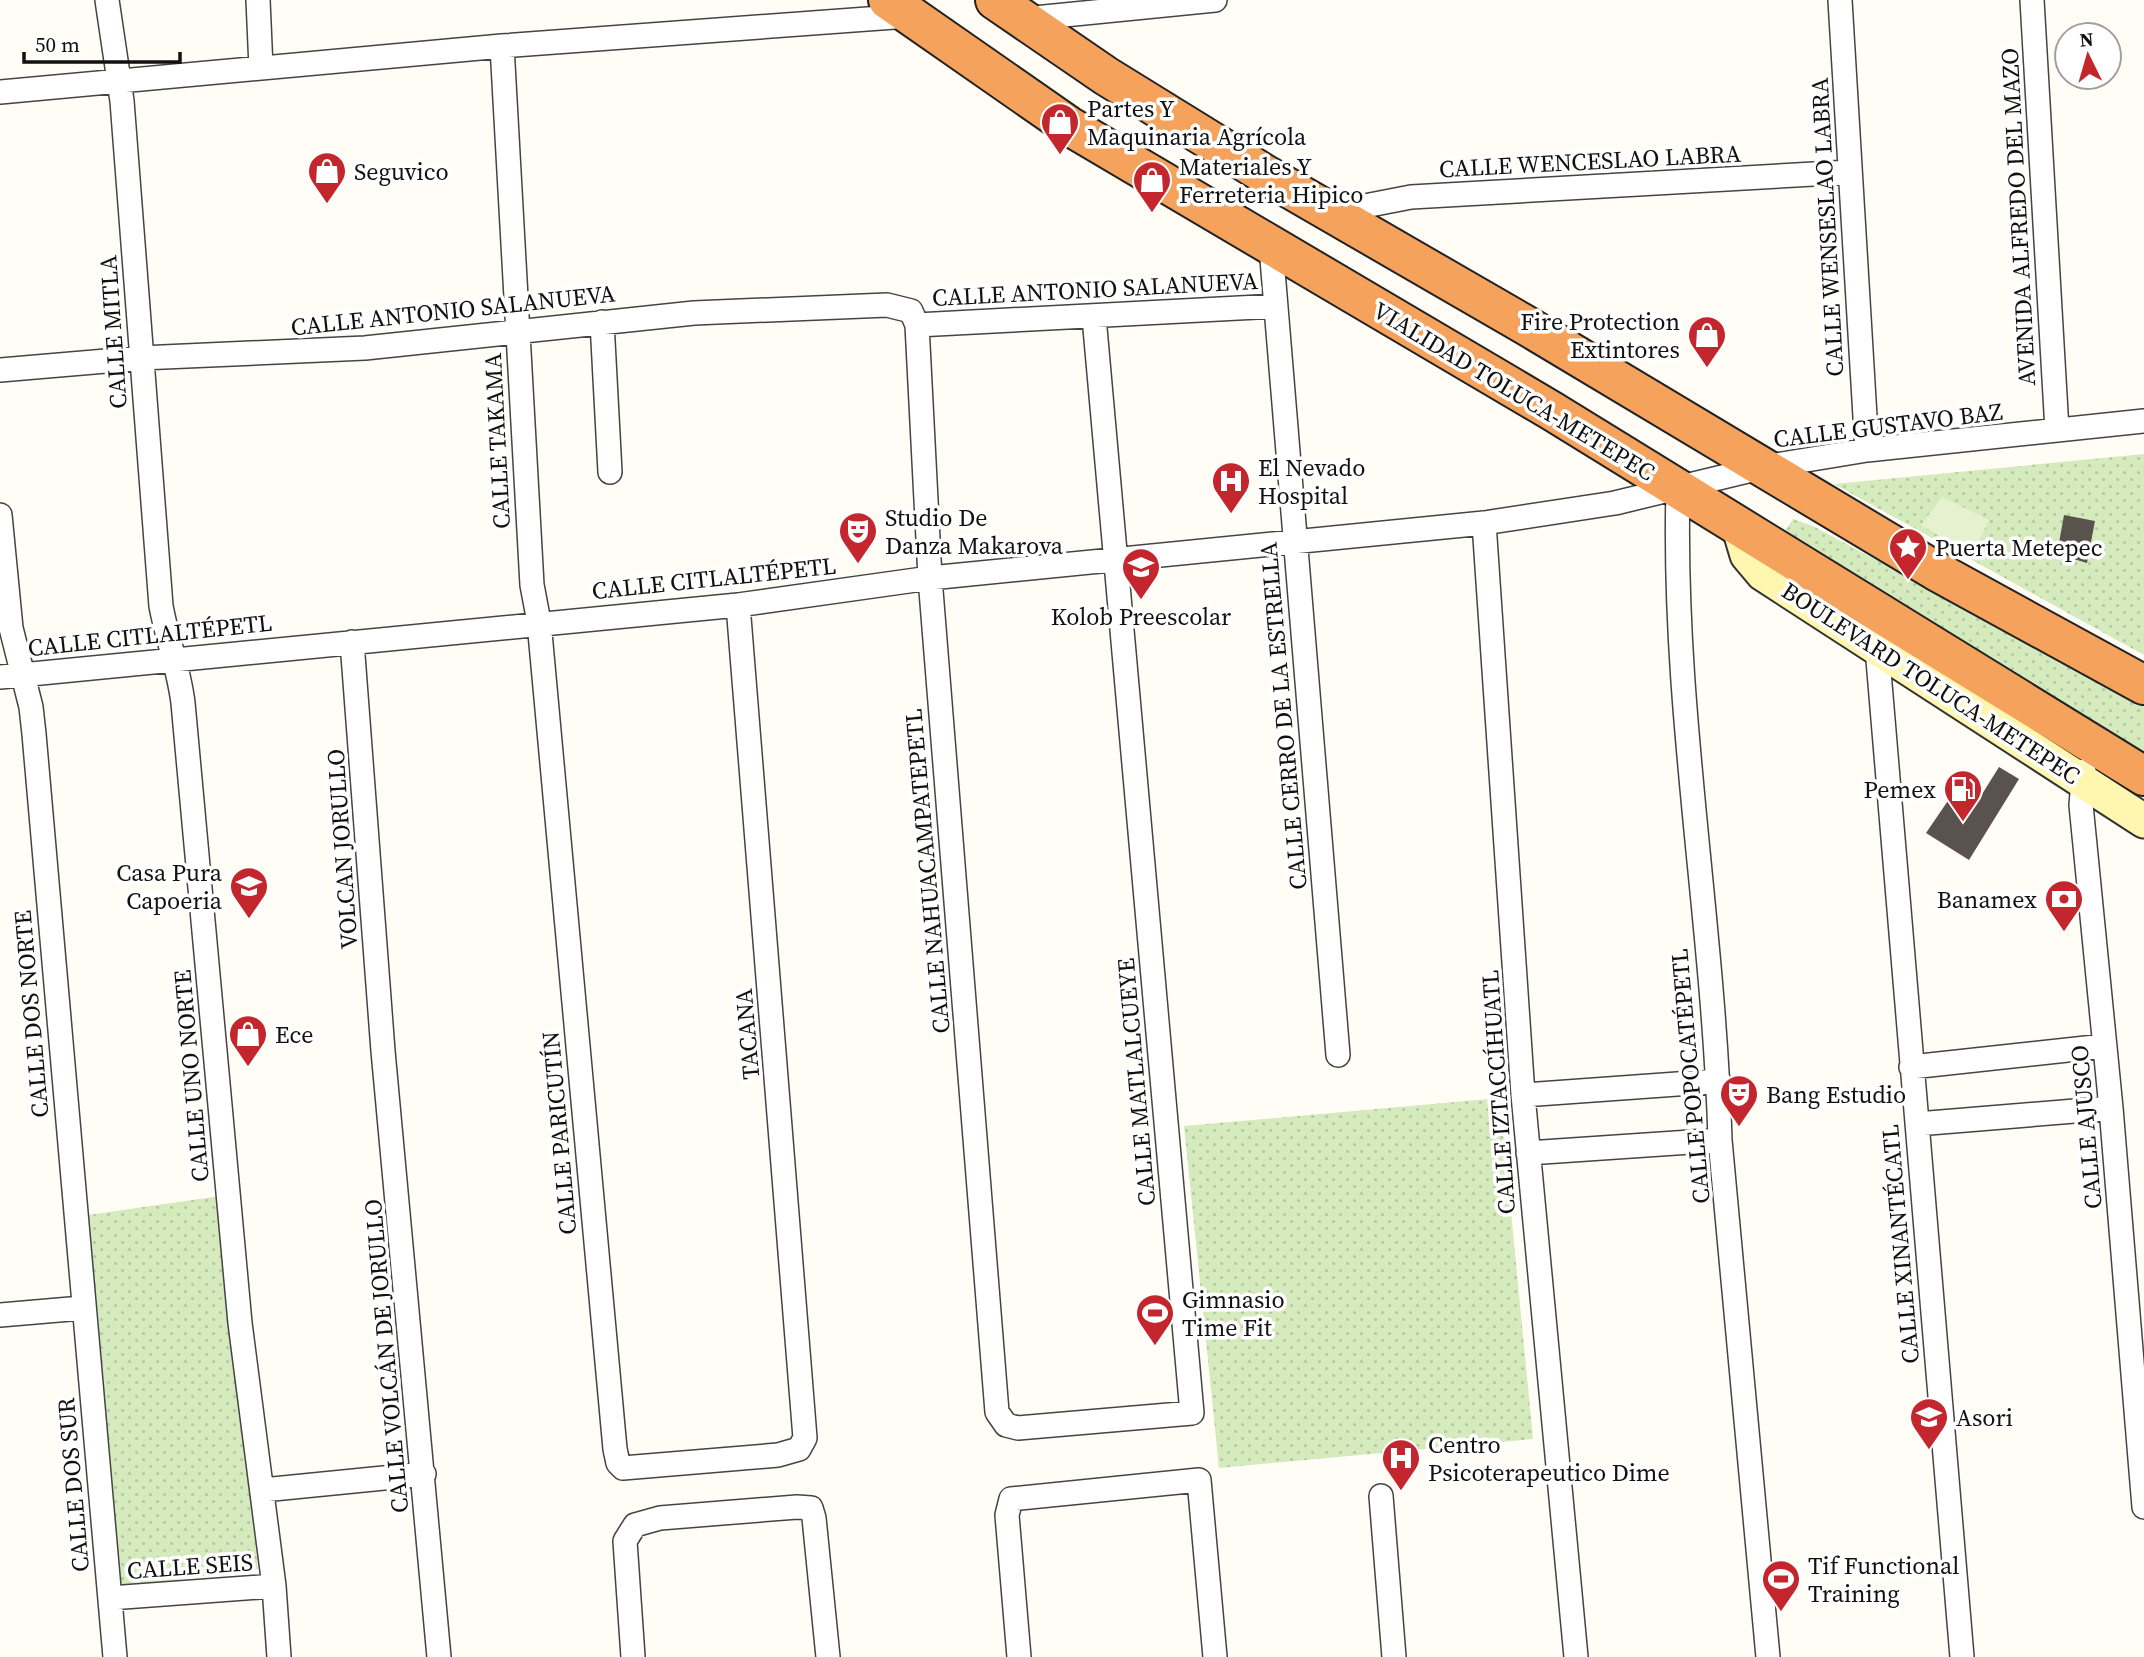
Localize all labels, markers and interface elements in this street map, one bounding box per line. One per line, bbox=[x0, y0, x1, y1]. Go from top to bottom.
scale bar bbox=[24, 21, 180, 65]
north arrow bbox=[2053, 21, 2123, 91]
text: N bbox=[2078, 25, 2095, 53]
text: 50 m bbox=[35, 30, 80, 59]
street label: AVENIDA ALFREDO DEL MAZO bbox=[1993, 47, 2043, 387]
street label: CALLE WENSESLAO LABRA bbox=[1803, 76, 1851, 377]
place label: Partes Y Maquinaria Agrícola bbox=[1087, 92, 1307, 153]
shop icon: Partes Y Maquinaria Agrícola bbox=[1039, 101, 1081, 156]
street label: CALLE WENCESLAO LABRA bbox=[1438, 137, 1742, 185]
shop icon: Seguvico bbox=[306, 150, 348, 205]
place label: Materiales Y Ferreteria Hipico bbox=[1179, 150, 1363, 211]
place label: Seguvico bbox=[354, 155, 449, 188]
shop icon: Materiales Y Ferreteria Hipico bbox=[1131, 159, 1173, 214]
street label: CALLE MITLA bbox=[91, 254, 135, 410]
street label: CALLE ANTONIO SALANUEVA bbox=[931, 264, 1259, 314]
street label: CALLE ANTONIO SALANUEVA bbox=[289, 277, 617, 343]
street label: VIALIDAD TOLUCA-METEPEC bbox=[1367, 294, 1661, 488]
place label: Fire Protection Extintores bbox=[1520, 305, 1680, 366]
shop icon: Fire Protection Extintores bbox=[1686, 314, 1728, 369]
street label: CALLE TAKAMA bbox=[476, 352, 518, 530]
street label: CALLE GUSTAVO BAZ bbox=[1772, 395, 2004, 455]
place label: El Nevado Hospital bbox=[1258, 451, 1365, 512]
hospital icon: El Nevado Hospital bbox=[1210, 460, 1252, 515]
place label: Studio De Danza Makarova bbox=[885, 501, 1064, 562]
theatre icon: Studio De Danza Makarova bbox=[837, 510, 879, 565]
place icon: Puerta Metepec bbox=[1887, 526, 1929, 581]
place label: Puerta Metepec bbox=[1935, 531, 2103, 564]
street label: CALLE CERRO DE LA ESTRELLA bbox=[1251, 541, 1315, 891]
school or university icon: Kolob Preescolar bbox=[1120, 546, 1162, 601]
street label: CALLE CITLALTÉPETL bbox=[590, 549, 838, 607]
street label: BOULEVARD TOLUCA-METEPEC bbox=[1775, 574, 2087, 792]
place label: Kolob Preescolar bbox=[1051, 600, 1231, 633]
street label: CALLE CITLALTÉPETL bbox=[26, 606, 274, 664]
street label: CALLE NAHUACAMPATEPETL bbox=[896, 707, 958, 1035]
street label: VOLCAN JORULLO bbox=[319, 748, 365, 950]
fuel station icon: Pemex bbox=[1942, 768, 1984, 823]
place label: Pemex bbox=[1864, 773, 1936, 806]
place label: Casa Pura Capoeria bbox=[116, 856, 223, 917]
school or university icon: Casa Pura Capoeria bbox=[228, 865, 270, 920]
bank icon: Banamex bbox=[2043, 878, 2085, 933]
place label: Banamex bbox=[1937, 883, 2037, 916]
street label: CALLE DOS NORTE bbox=[5, 909, 57, 1119]
street label: CALLE POPOCATÉPETL bbox=[1662, 947, 1718, 1205]
street label: CALLE MATLALCUEYE bbox=[1109, 957, 1163, 1207]
street label: CALLE UNO NORTE bbox=[165, 968, 217, 1184]
street label: CALLE IZTACCÍHUATL bbox=[1473, 969, 1523, 1215]
street label: TACANA bbox=[727, 987, 767, 1081]
shop icon: Ece bbox=[227, 1013, 269, 1068]
place label: Ece bbox=[275, 1018, 313, 1051]
street label: CALLE PARICUTÍN bbox=[534, 1030, 584, 1236]
street label: CALLE AJUSCO bbox=[2062, 1044, 2110, 1210]
theatre icon: Bang Estudio bbox=[1718, 1073, 1760, 1128]
place label: Bang Estudio bbox=[1766, 1078, 1906, 1111]
street label: CALLE XINANTÉCATL bbox=[1873, 1123, 1927, 1365]
street label: CALLE VOLCÁN DE JORULLO bbox=[356, 1198, 416, 1514]
place label: Gimnasio Time Fit bbox=[1182, 1283, 1285, 1344]
sports icon: Gimnasio Time Fit bbox=[1134, 1292, 1176, 1347]
street label: CALLE DOS SUR bbox=[49, 1396, 97, 1574]
school or university icon: Asori bbox=[1908, 1396, 1950, 1451]
place label: Asori bbox=[1956, 1401, 2013, 1434]
place label: Centro Psicoterapeutico Dime bbox=[1428, 1428, 1670, 1489]
hospital icon: Centro Psicoterapeutico Dime bbox=[1380, 1437, 1422, 1492]
street label: CALLE SEIS bbox=[126, 1545, 254, 1587]
place label: Tif Functional Training bbox=[1808, 1549, 1959, 1610]
sports icon: Tif Functional Training bbox=[1760, 1558, 1802, 1613]

